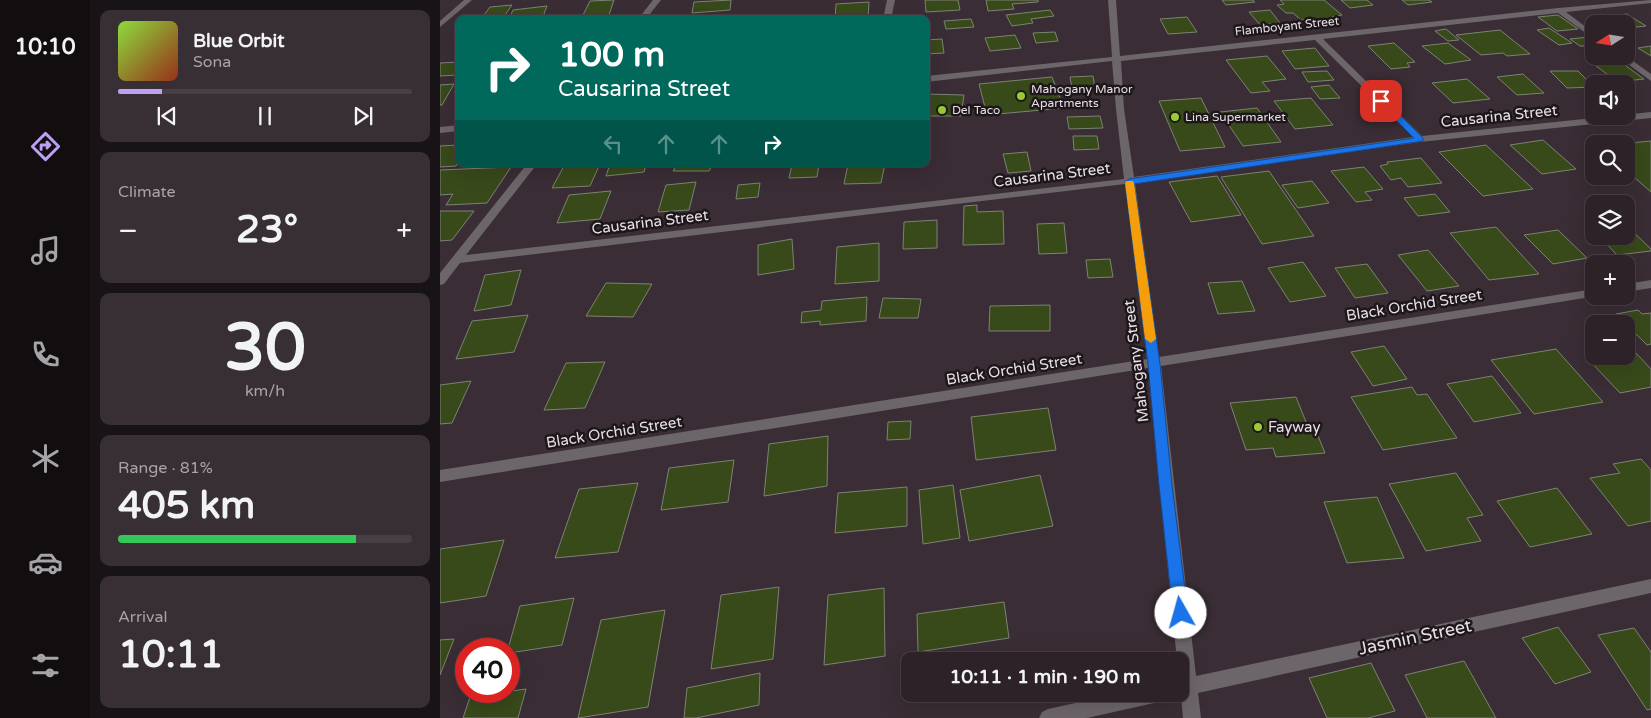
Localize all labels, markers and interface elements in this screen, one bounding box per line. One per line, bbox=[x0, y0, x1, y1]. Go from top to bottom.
street label: Flamboyant Street bbox=[1234, 14, 1340, 38]
north arrow bbox=[1585, 15, 1635, 65]
map controls bbox=[1585, 15, 1635, 365]
text: Blue Orbit bbox=[193, 30, 285, 52]
text: 10:10 bbox=[15, 34, 75, 60]
text: 100 m bbox=[558, 34, 665, 76]
icon: right bbox=[475, 35, 540, 100]
text: Sona bbox=[193, 52, 231, 72]
button: sound bbox=[1585, 75, 1635, 125]
text: Causarina Street bbox=[558, 76, 730, 102]
pin bbox=[1360, 80, 1402, 122]
place label: Mahogany Manor Apartments bbox=[1031, 82, 1133, 110]
icon: arrive bbox=[1367, 87, 1395, 115]
marker: Mahogany Manor Apartments bbox=[1015, 90, 1027, 102]
street label: Causarina Street bbox=[1440, 101, 1559, 131]
icon: previous bbox=[153, 102, 181, 130]
icon: pause bbox=[251, 102, 279, 130]
icon: next bbox=[349, 102, 377, 130]
place label: Del Taco bbox=[952, 103, 1000, 117]
marker: Del Taco bbox=[936, 104, 948, 116]
place label: Lina Supermarket bbox=[1185, 110, 1286, 124]
marker: Lina Supermarket bbox=[1169, 111, 1181, 123]
icon: directions bbox=[28, 129, 63, 164]
icon: left bbox=[599, 130, 627, 158]
icon: ahead bbox=[652, 130, 680, 158]
icon: ahead bbox=[705, 130, 733, 158]
icon: right bbox=[758, 130, 786, 158]
button: search bbox=[1585, 135, 1635, 185]
street label: Causarina Street bbox=[993, 159, 1112, 191]
text: Climate bbox=[118, 182, 176, 202]
button: layers bbox=[1585, 195, 1635, 245]
street label: Causarina Street bbox=[591, 206, 710, 238]
text: 23° bbox=[236, 207, 298, 253]
text: − bbox=[118, 214, 138, 248]
text: + bbox=[396, 214, 412, 248]
icon: music bbox=[28, 233, 63, 268]
button: + bbox=[1585, 255, 1635, 305]
street label: Black Orchid Street bbox=[1345, 285, 1483, 325]
street label: Mahogany Street bbox=[1120, 299, 1152, 423]
text: 30 bbox=[224, 309, 306, 388]
button: − bbox=[1585, 315, 1635, 365]
icon: phone bbox=[28, 337, 63, 372]
street label: Black Orchid Street bbox=[945, 349, 1083, 389]
text: km/h bbox=[245, 381, 285, 401]
street label: Black Orchid Street bbox=[545, 412, 683, 452]
place label: Fayway bbox=[1268, 418, 1320, 436]
marker: Fayway bbox=[1252, 421, 1264, 433]
icon: climate bbox=[28, 441, 63, 476]
text: Range · 81% bbox=[118, 458, 213, 478]
text: 405 km bbox=[118, 483, 255, 529]
icon: car bbox=[28, 545, 63, 580]
position arrow bbox=[1154, 586, 1206, 638]
text: Arrival bbox=[118, 607, 167, 627]
street label: Jasmin Street bbox=[1356, 614, 1474, 660]
text: 10:11 bbox=[118, 632, 223, 678]
speed limit sign: 40 bbox=[455, 638, 520, 703]
icon: filters bbox=[28, 648, 63, 683]
text: 10:11 · 1 min · 190 m bbox=[949, 666, 1141, 688]

